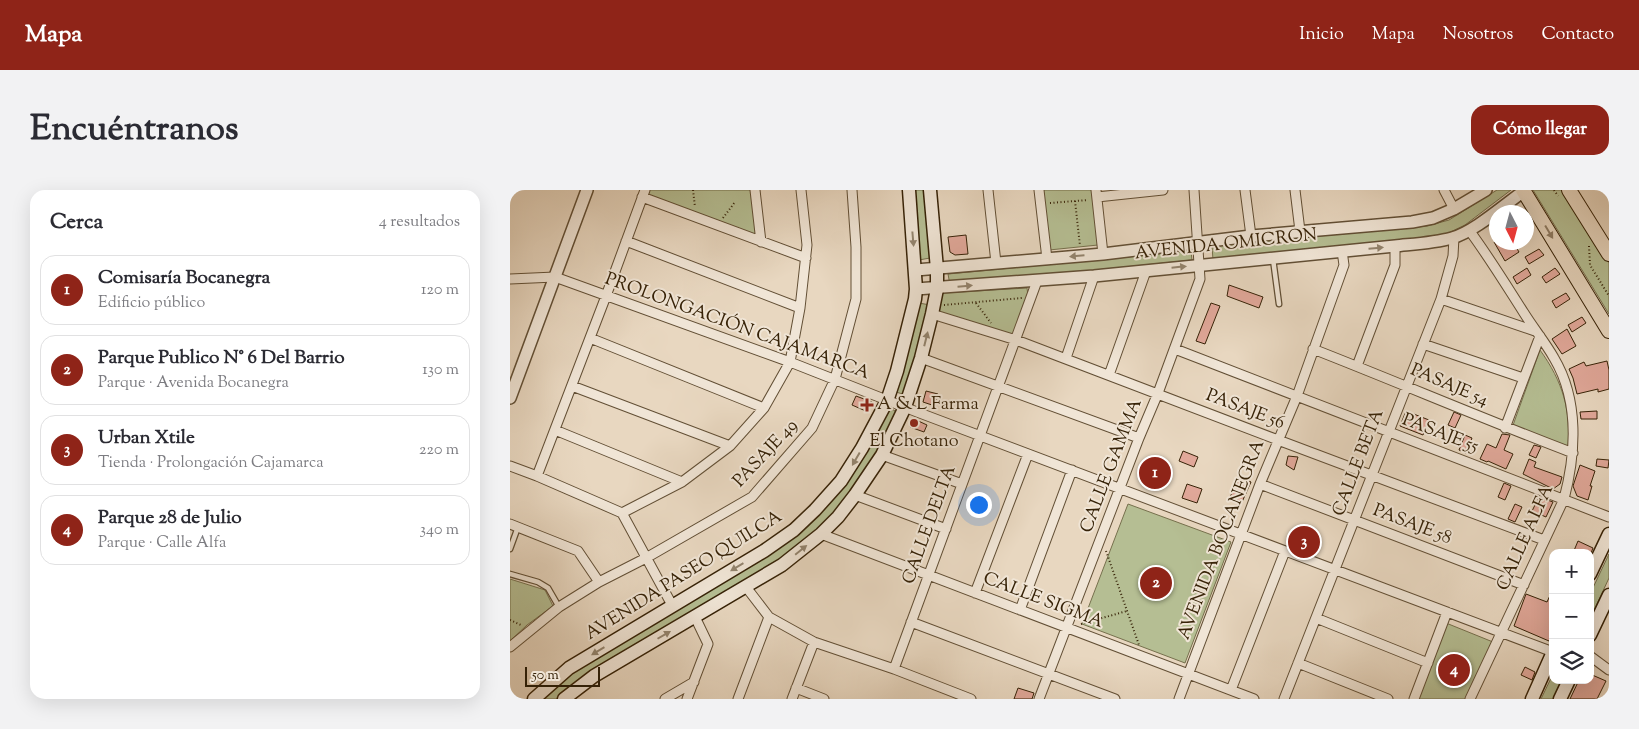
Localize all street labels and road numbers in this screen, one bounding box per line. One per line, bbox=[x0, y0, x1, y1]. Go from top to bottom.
street label: AVENIDA OMICRON bbox=[1133, 222, 1319, 268]
street label: PROLONGACIÓN CAJAMARCA bbox=[601, 266, 874, 387]
street label: PASAJE 54 bbox=[1406, 358, 1492, 414]
street label: PASAJE 56 bbox=[1202, 383, 1288, 437]
street label: CALLE GAMMA bbox=[1074, 395, 1150, 537]
street label: CALLE BETA bbox=[1327, 405, 1391, 520]
street label: PASAJE 55 bbox=[1398, 408, 1482, 460]
street label: PASAJE 49 bbox=[728, 414, 805, 494]
street label: AVENIDA BOCANEGRA bbox=[1172, 436, 1272, 644]
street label: CALLE DELTA bbox=[896, 462, 964, 588]
street label: CALLE ALFA bbox=[1491, 480, 1561, 595]
street label: PASAJE 58 bbox=[1369, 498, 1455, 552]
street label: AVENIDA PASEO QUILCA bbox=[580, 504, 788, 647]
street label: CALLE SIGMA bbox=[979, 566, 1107, 636]

